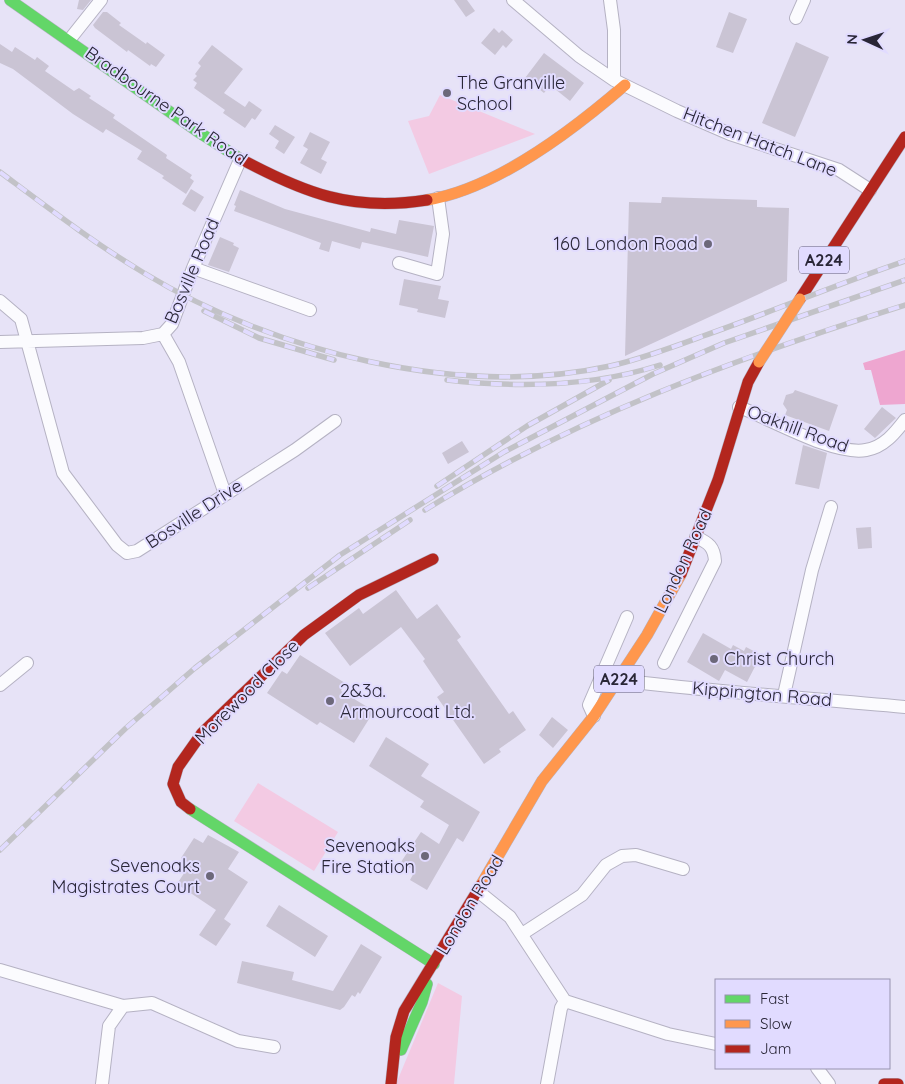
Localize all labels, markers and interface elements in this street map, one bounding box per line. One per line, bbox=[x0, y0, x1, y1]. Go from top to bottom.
north arrow bbox=[840, 15, 890, 65]
text: N bbox=[843, 34, 861, 45]
street label: Bradbourne Park Road bbox=[81, 41, 252, 170]
place label: The Granville School bbox=[457, 71, 565, 115]
marker: The Granville School bbox=[441, 87, 453, 99]
street label: Hitchen Hatch Lane bbox=[680, 102, 841, 182]
street label: Bosville Road bbox=[159, 215, 224, 327]
place label: 160 London Road bbox=[553, 232, 698, 255]
marker: 160 London Road bbox=[702, 238, 714, 250]
road number: A224 bbox=[799, 246, 849, 274]
street label: Oakhill Road bbox=[744, 400, 852, 457]
street label: Bosville Drive bbox=[141, 474, 246, 553]
street label: London Road bbox=[648, 505, 717, 617]
street label: Morewood Close bbox=[189, 634, 304, 749]
place label: Christ Church bbox=[724, 647, 835, 670]
marker: Christ Church bbox=[708, 653, 720, 665]
road number: A224 bbox=[594, 666, 644, 692]
street label: Kippington Road bbox=[691, 676, 833, 711]
place label: 2&3a. Armourcoat Ltd. bbox=[340, 679, 474, 723]
marker: 2&3a. Armourcoat Ltd. bbox=[324, 695, 336, 707]
place label: Sevenoaks Fire Station bbox=[321, 834, 415, 878]
marker: Sevenoaks Fire Station bbox=[419, 850, 431, 862]
street label: London Road bbox=[431, 851, 508, 959]
place label: Sevenoaks Magistrates Court bbox=[52, 854, 200, 898]
marker: Sevenoaks Magistrates Court bbox=[204, 870, 216, 882]
legend bbox=[715, 979, 890, 1069]
text: Fast bbox=[760, 989, 789, 1008]
text: Slow bbox=[760, 1014, 792, 1033]
text: Jam bbox=[760, 1039, 791, 1058]

